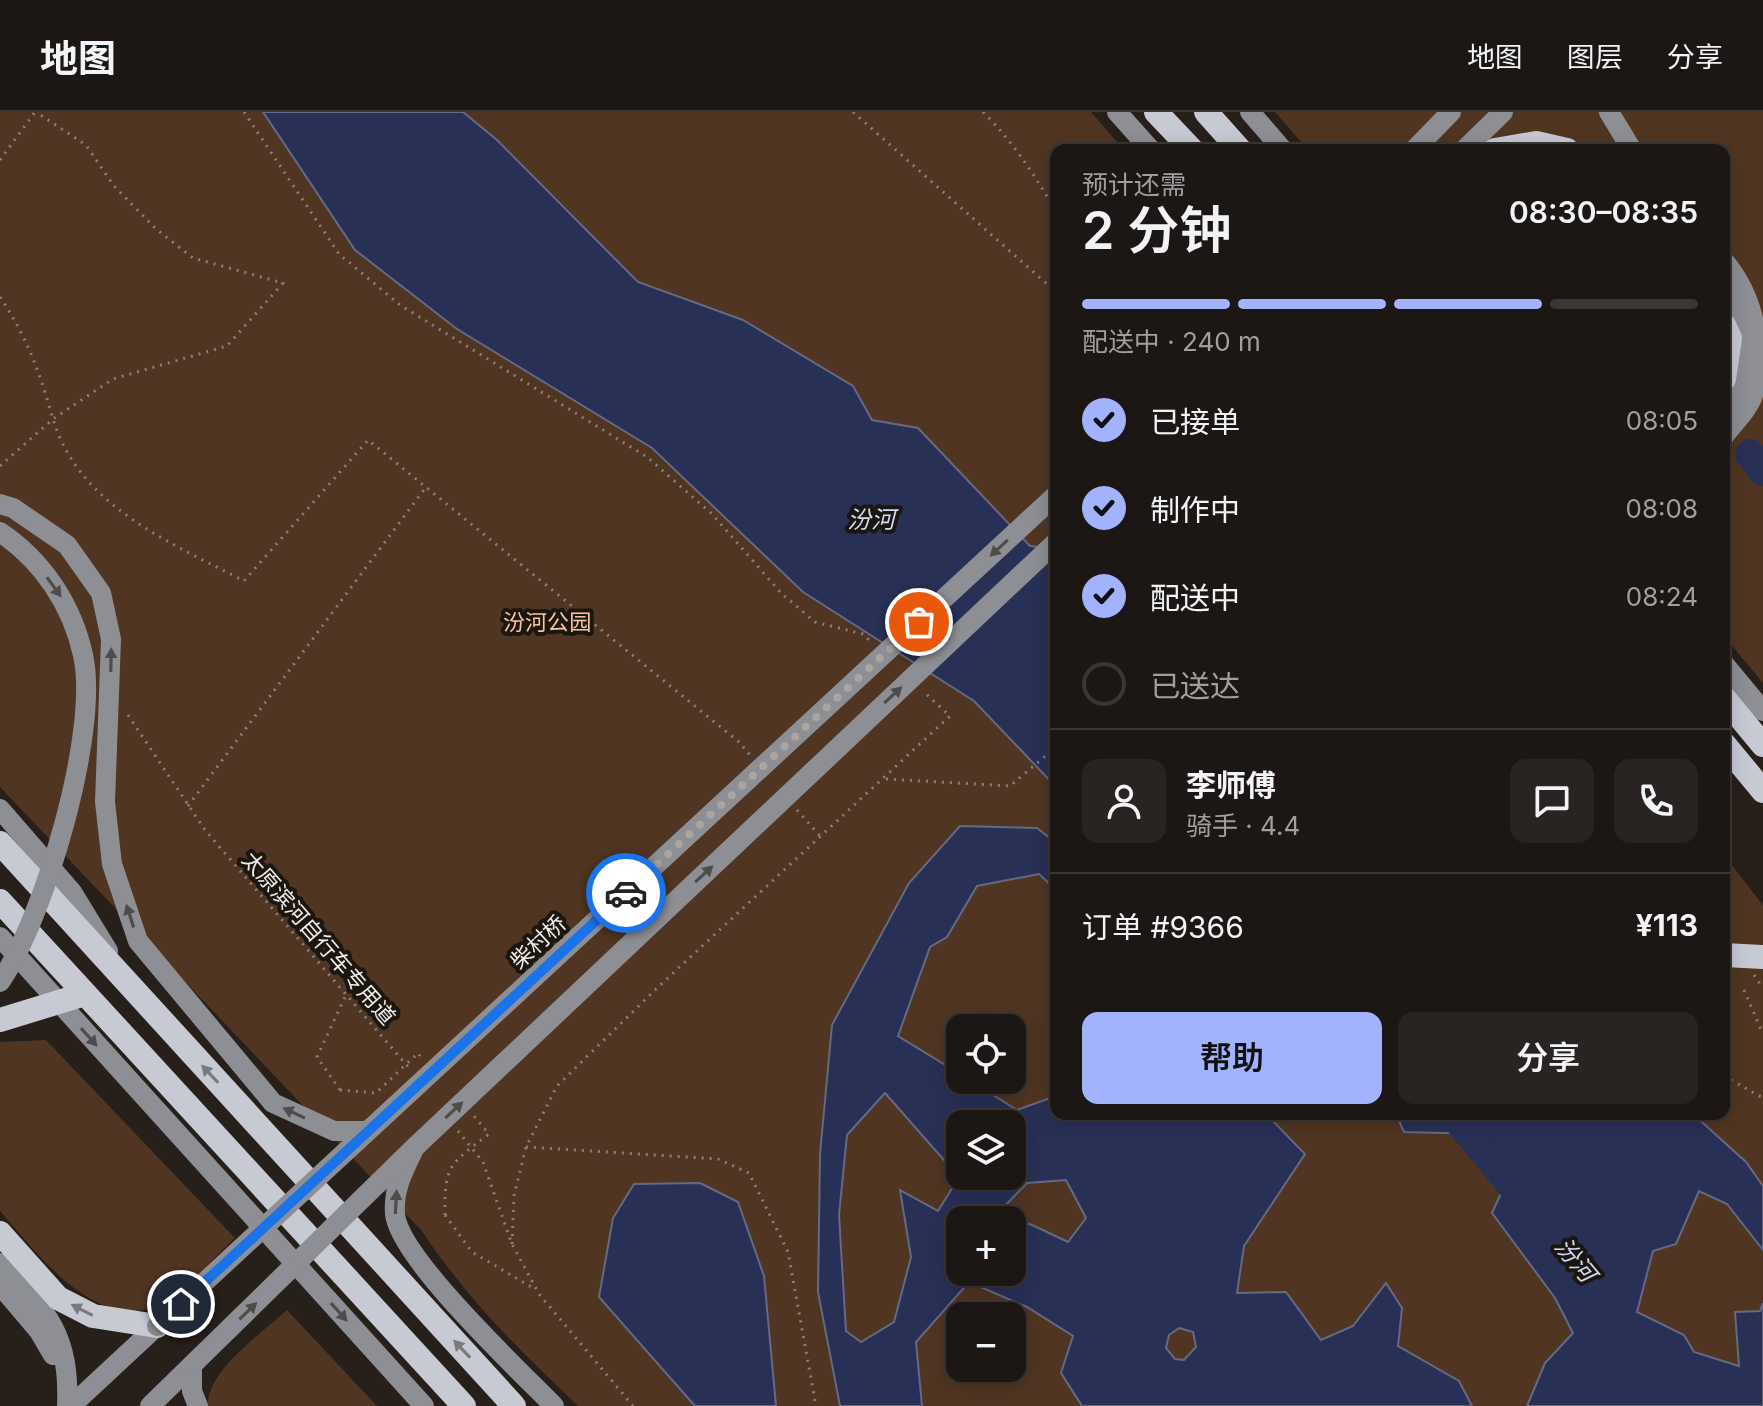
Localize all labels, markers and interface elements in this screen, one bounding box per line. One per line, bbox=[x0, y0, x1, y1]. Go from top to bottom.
text: 地图 bbox=[40, 35, 116, 81]
text: 地图 bbox=[1467, 40, 1523, 74]
text: 图层 bbox=[1567, 40, 1623, 74]
text: 分享 bbox=[1667, 40, 1723, 74]
text: 预计还需 bbox=[1082, 169, 1186, 200]
text: 08:30–08:35 bbox=[1509, 194, 1698, 230]
text: 2 分钟 bbox=[1082, 199, 1232, 262]
text: 配送中 · 240 m bbox=[1082, 326, 1261, 357]
icon: check bbox=[1082, 398, 1126, 442]
text: 已接单 bbox=[1150, 404, 1240, 440]
text: 08:05 bbox=[1626, 405, 1698, 436]
icon: check bbox=[1082, 486, 1126, 530]
text: 制作中 bbox=[1150, 492, 1240, 528]
text: 08:08 bbox=[1626, 493, 1698, 524]
water label: 汾河 bbox=[847, 505, 899, 534]
one-way arrow bbox=[990, 539, 1009, 557]
icon: check bbox=[1082, 574, 1126, 618]
one-way arrow bbox=[46, 577, 62, 597]
text: 配送中 bbox=[1150, 580, 1240, 616]
text: 08:24 bbox=[1626, 581, 1698, 612]
pin bbox=[885, 588, 953, 656]
icon: bag bbox=[897, 600, 941, 644]
park label: 汾河公园 bbox=[503, 609, 591, 635]
one-way arrow bbox=[105, 647, 117, 672]
text: 已送达 bbox=[1150, 668, 1240, 704]
one-way arrow bbox=[883, 687, 902, 705]
button: person bbox=[1082, 759, 1166, 843]
button: chat bbox=[1510, 759, 1594, 843]
button: phone bbox=[1614, 759, 1698, 843]
text: 李师傅 bbox=[1186, 767, 1276, 803]
text: 骑手 · 4.4 bbox=[1186, 810, 1300, 841]
street label: 太原滨河自行车专用道 bbox=[237, 846, 401, 1030]
courier bbox=[586, 853, 666, 933]
one-way arrow bbox=[694, 865, 713, 883]
icon: car bbox=[604, 871, 648, 915]
one-way arrow bbox=[123, 904, 135, 928]
text: ¥113 bbox=[1636, 907, 1698, 943]
text: 订单 #9366 bbox=[1082, 909, 1244, 945]
street label: 柴村桥 bbox=[505, 910, 571, 974]
button: 帮助 bbox=[1082, 1012, 1382, 1104]
button: 分享 bbox=[1398, 1012, 1698, 1104]
map controls bbox=[946, 1014, 1026, 1382]
button: locate bbox=[946, 1014, 1026, 1094]
one-way arrow bbox=[80, 1027, 98, 1046]
one-way arrow bbox=[202, 1065, 220, 1084]
one-way arrow bbox=[444, 1101, 463, 1120]
one-way arrow bbox=[282, 1106, 306, 1120]
button: layers bbox=[946, 1110, 1026, 1190]
one-way arrow bbox=[390, 1189, 403, 1214]
button: + bbox=[946, 1206, 1026, 1286]
water label: 汾河 bbox=[1549, 1232, 1604, 1290]
pin bbox=[147, 1270, 215, 1338]
icon: home bbox=[159, 1282, 203, 1326]
one-way arrow bbox=[238, 1302, 257, 1321]
one-way arrow bbox=[330, 1302, 347, 1322]
button: − bbox=[946, 1302, 1026, 1382]
one-way arrow bbox=[70, 1303, 93, 1316]
one-way arrow bbox=[453, 1339, 471, 1358]

